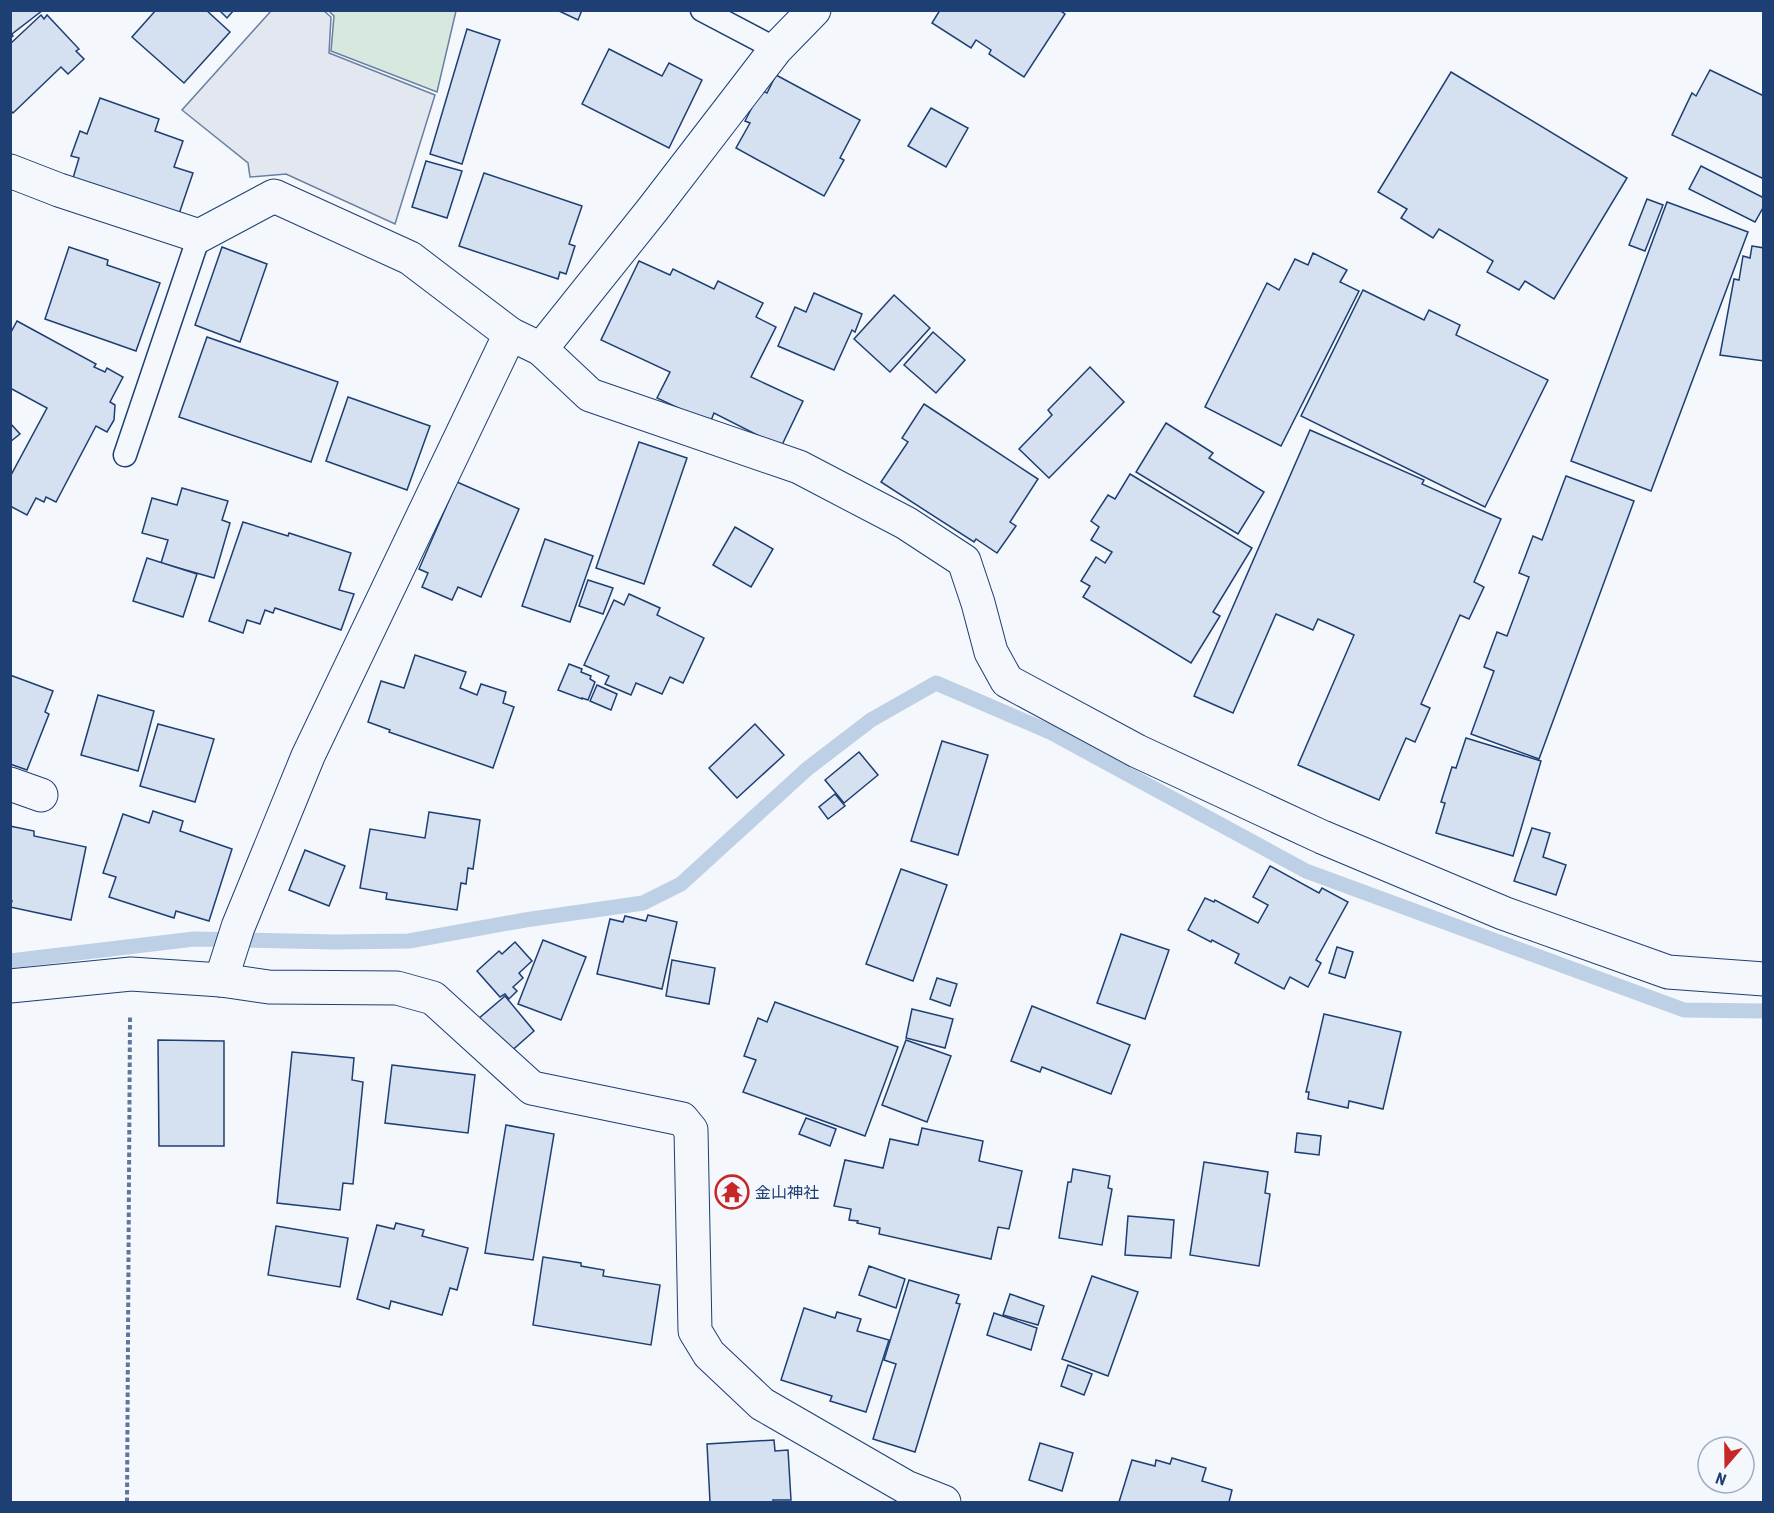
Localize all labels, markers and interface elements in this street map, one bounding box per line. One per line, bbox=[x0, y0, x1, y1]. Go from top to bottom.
temple icon: 金山神社 bbox=[714, 1174, 750, 1210]
place label: 金山神社 bbox=[755, 1183, 819, 1202]
north arrow bbox=[1696, 1435, 1756, 1495]
text: N bbox=[1713, 1468, 1729, 1489]

